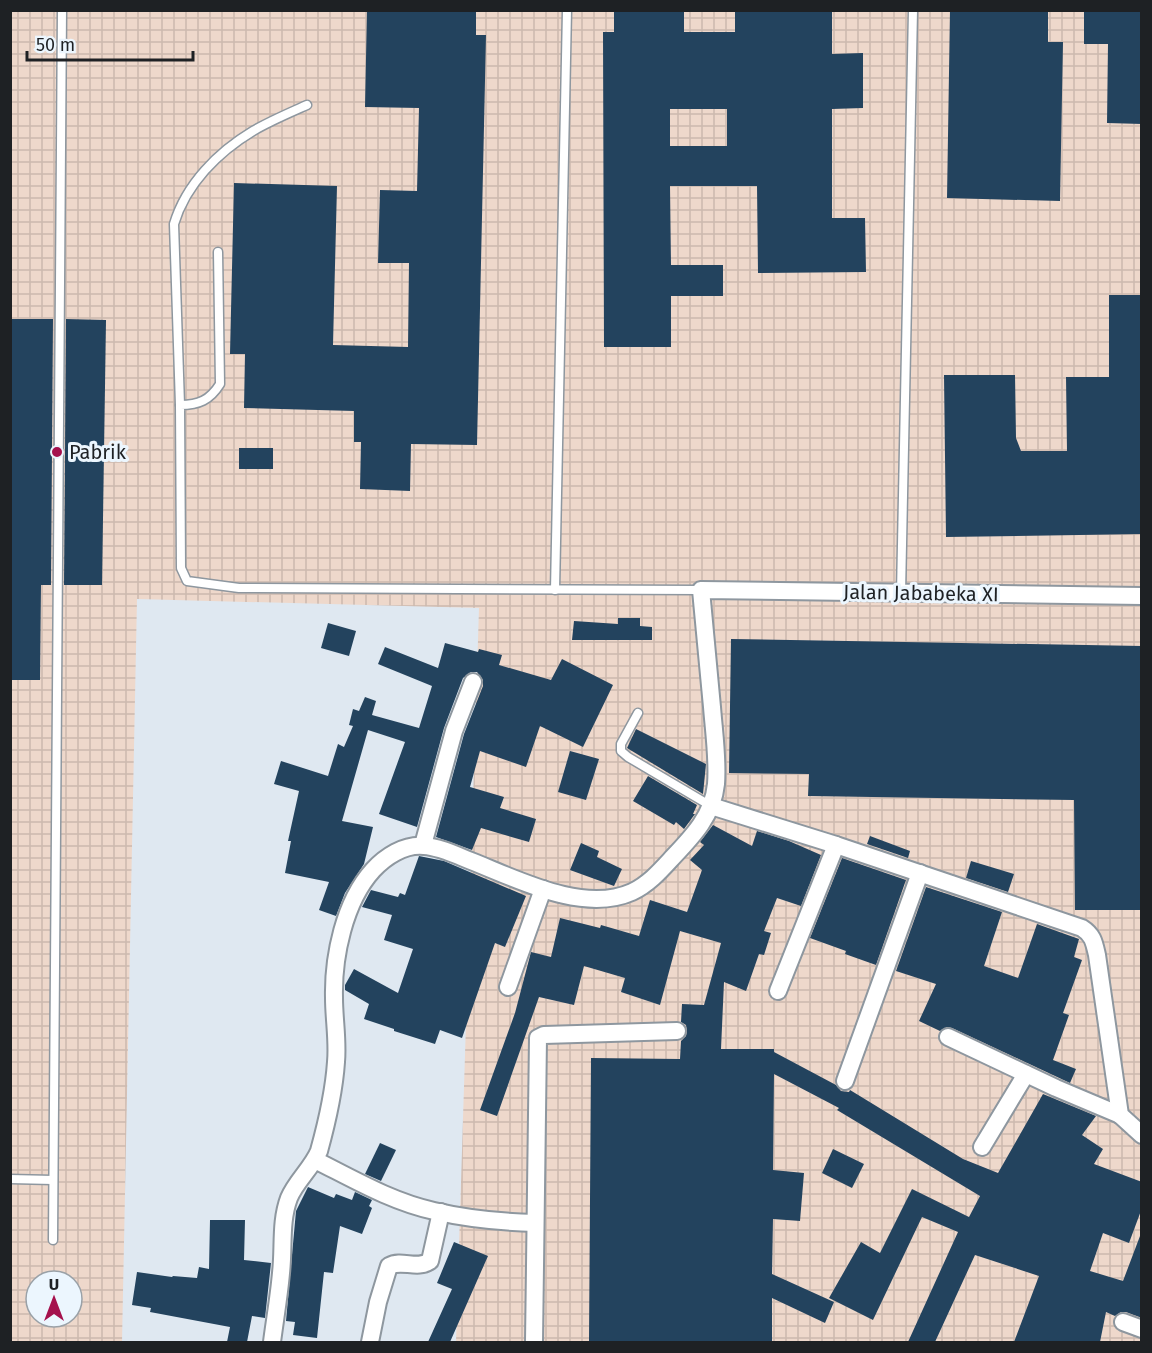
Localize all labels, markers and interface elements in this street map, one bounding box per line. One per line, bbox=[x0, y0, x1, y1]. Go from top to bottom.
scale bar bbox=[27, 24, 194, 62]
text: 50 m bbox=[36, 34, 75, 56]
place label: Pabrik bbox=[69, 440, 127, 464]
marker: Pabrik bbox=[50, 445, 64, 459]
street label: Jalan Jababeka XI bbox=[843, 580, 999, 606]
north arrow bbox=[24, 1269, 84, 1329]
text: U bbox=[49, 1275, 59, 1294]

